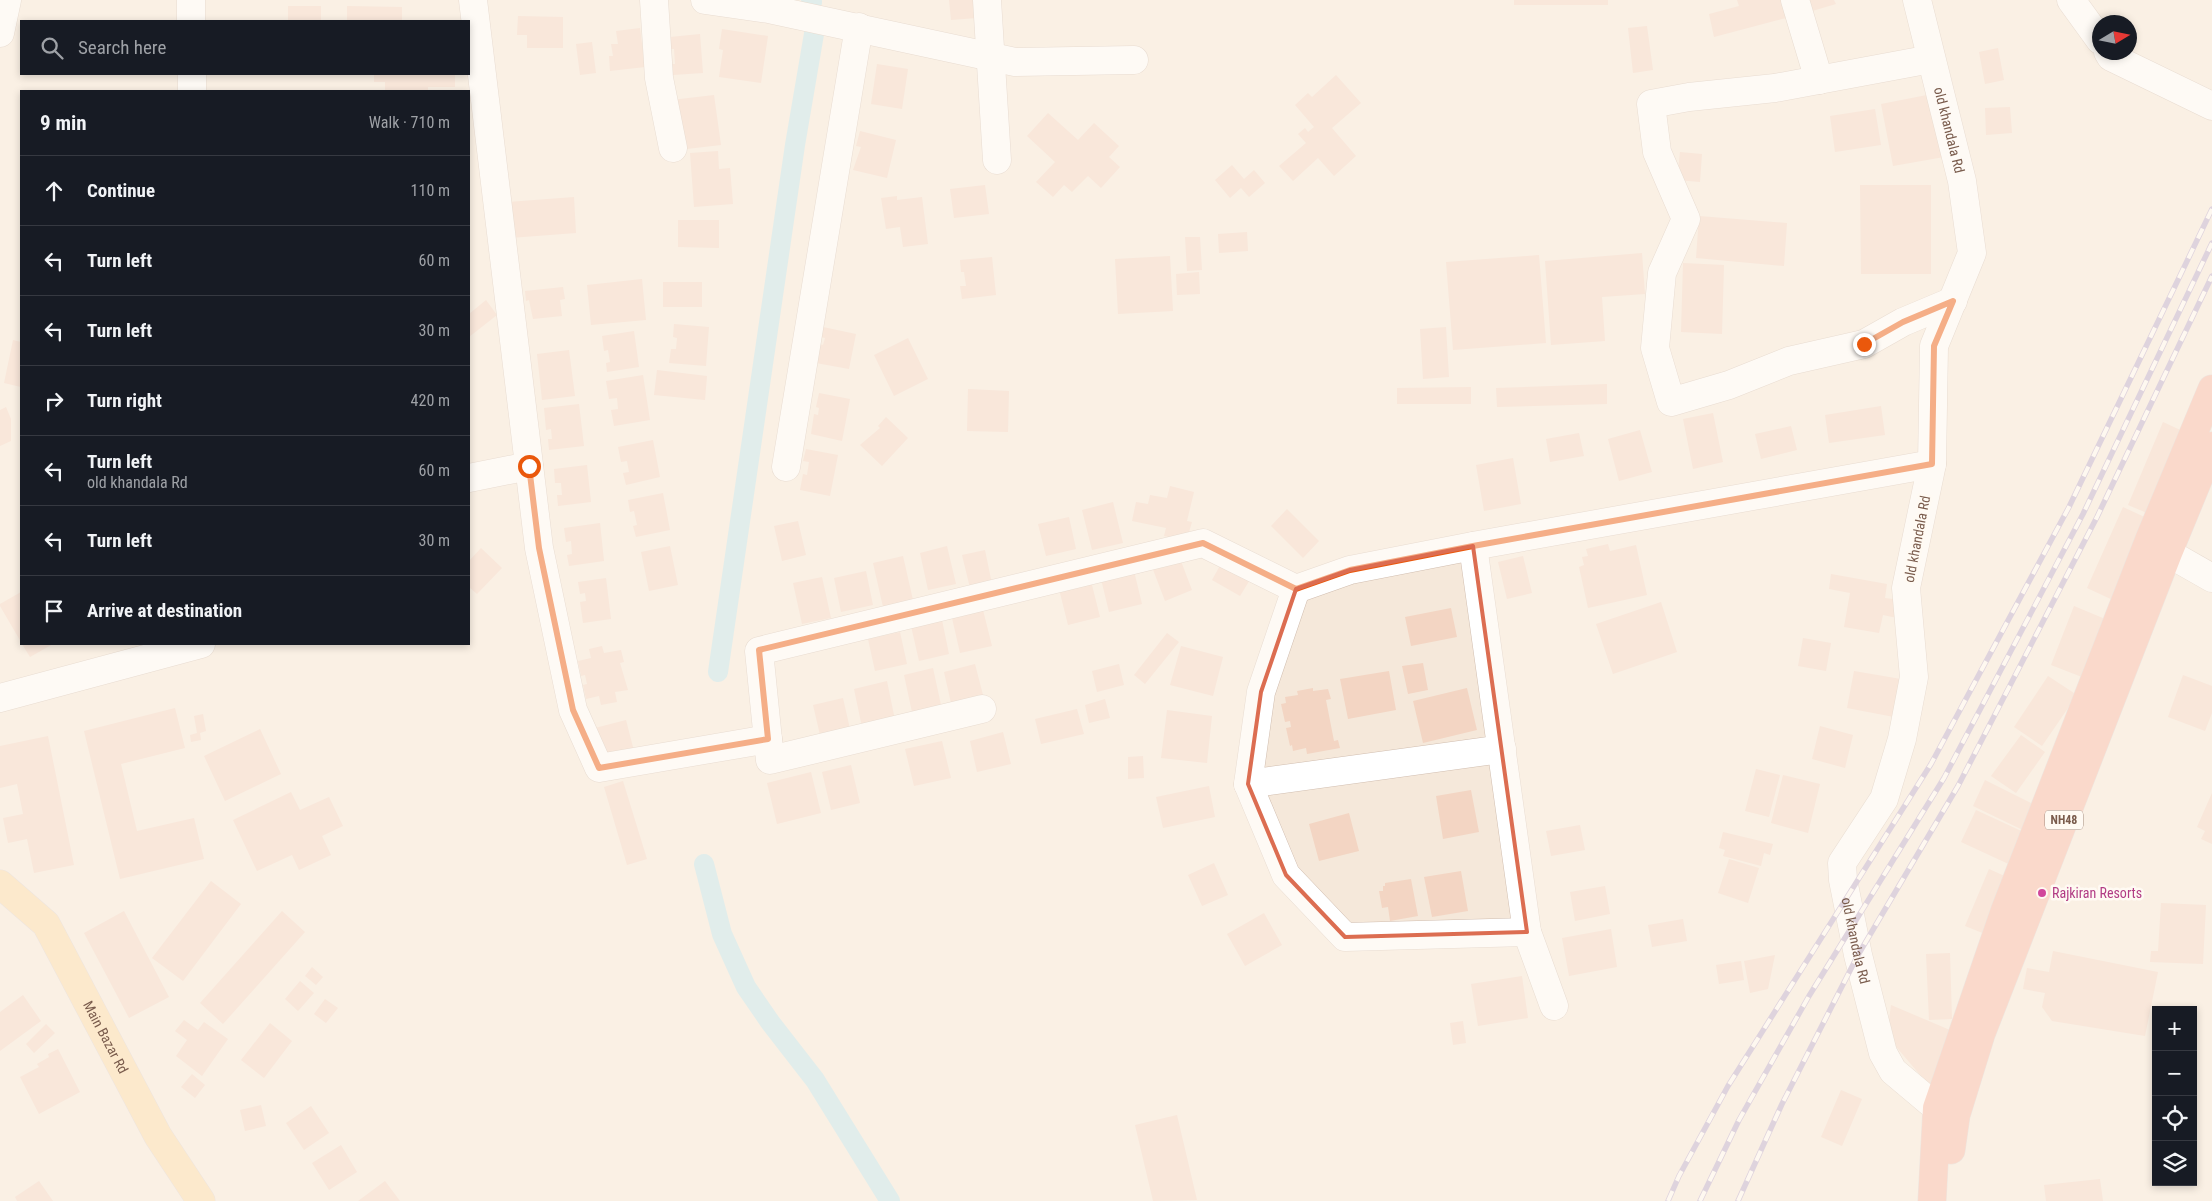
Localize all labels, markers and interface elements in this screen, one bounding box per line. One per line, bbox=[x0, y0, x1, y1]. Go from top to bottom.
north arrow bbox=[2092, 15, 2137, 60]
search box bbox=[20, 20, 470, 75]
icon: search bbox=[38, 34, 66, 62]
text: Search here bbox=[78, 36, 166, 59]
street label: old khandala Rd bbox=[1931, 85, 1968, 175]
text: 9 min bbox=[40, 111, 87, 135]
text: Walk · 710 m bbox=[369, 113, 450, 132]
icon: ahead bbox=[40, 177, 68, 205]
text: Continue bbox=[87, 179, 155, 202]
text: 110 m bbox=[411, 181, 450, 200]
icon: left bbox=[40, 247, 68, 275]
text: Turn left bbox=[87, 249, 152, 272]
text: 60 m bbox=[418, 251, 450, 270]
icon: left bbox=[40, 317, 68, 345]
text: Turn left bbox=[87, 319, 152, 342]
text: 30 m bbox=[418, 321, 450, 340]
route end bbox=[1853, 333, 1876, 356]
icon: right bbox=[40, 387, 68, 415]
text: Turn right bbox=[87, 389, 162, 412]
text: 420 m bbox=[411, 391, 450, 410]
text: Turn left bbox=[87, 450, 152, 473]
route start bbox=[518, 455, 541, 478]
icon: left bbox=[40, 457, 68, 485]
text: 60 m bbox=[418, 461, 450, 480]
text: old khandala Rd bbox=[87, 473, 188, 492]
street label: old khandala Rd bbox=[1901, 494, 1933, 584]
icon: left bbox=[40, 527, 68, 555]
text: Turn left bbox=[87, 529, 152, 552]
text: 30 m bbox=[418, 531, 450, 550]
icon: arrive bbox=[40, 597, 68, 625]
text: Arrive at destination bbox=[87, 599, 242, 622]
road number: NH48 bbox=[2045, 810, 2083, 830]
place label: Rajkiran Resorts bbox=[2052, 885, 2142, 901]
marker: Rajkiran Resorts bbox=[2036, 887, 2048, 899]
street label: old khandala Rd bbox=[1839, 896, 1873, 986]
street label: Main Bazar Rd bbox=[80, 998, 131, 1076]
map controls bbox=[2152, 1006, 2197, 1186]
button: + bbox=[2152, 1006, 2197, 1051]
button: − bbox=[2152, 1051, 2197, 1096]
button: locate bbox=[2152, 1096, 2197, 1141]
button: layers bbox=[2152, 1141, 2197, 1186]

